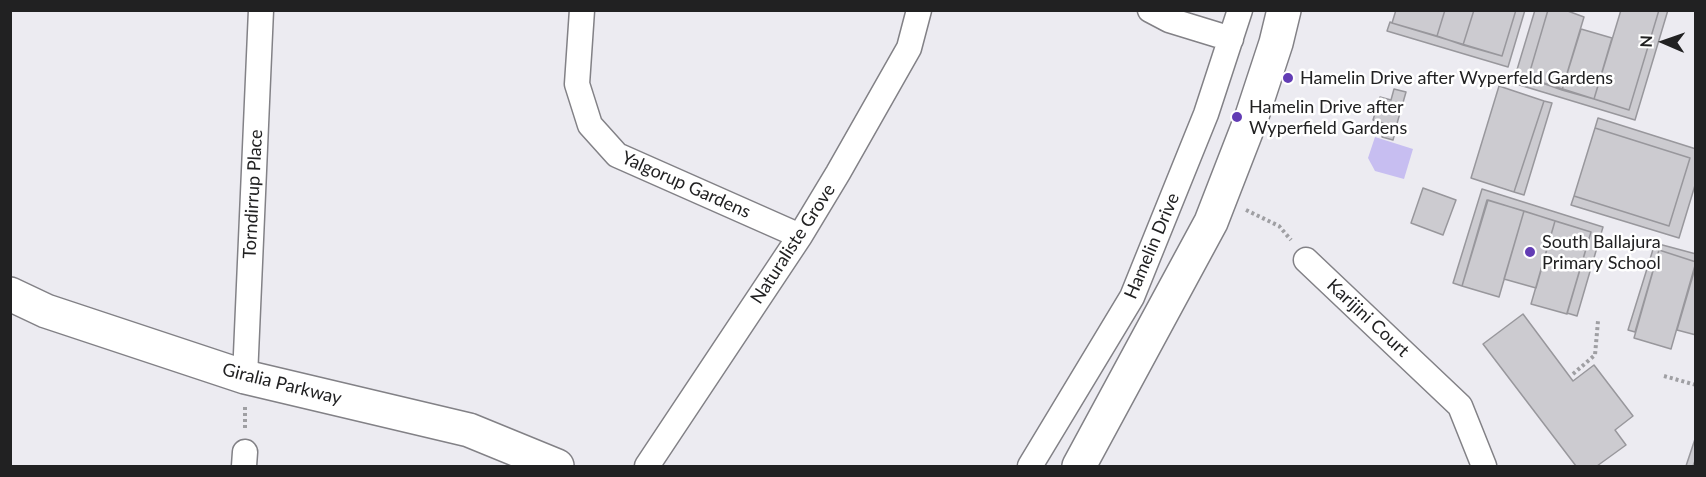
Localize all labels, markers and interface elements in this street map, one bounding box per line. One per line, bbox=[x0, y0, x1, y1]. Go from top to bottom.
north arrow bbox=[1634, 12, 1694, 72]
text: N bbox=[1636, 35, 1655, 48]
place label: Hamelin Drive after Wyperfeld Gardens bbox=[1300, 67, 1613, 89]
marker: Hamelin Drive after Wyperfeld Gardens bbox=[1281, 71, 1295, 85]
place label: Hamelin Drive after Wyperfield Gardens bbox=[1249, 96, 1407, 138]
marker: Hamelin Drive after Wyperfield Gardens bbox=[1230, 110, 1244, 124]
street label: Torndirrup Place bbox=[239, 129, 267, 259]
street label: Yalgorup Gardens bbox=[618, 147, 754, 223]
street label: Naturaliste Grove bbox=[746, 180, 840, 308]
street label: Hamelin Drive bbox=[1120, 190, 1184, 302]
place label: South Ballajura Primary School bbox=[1542, 231, 1661, 274]
marker: South Ballajura Primary School bbox=[1523, 245, 1537, 259]
street label: Karijini Court bbox=[1322, 275, 1414, 361]
street label: Giralia Parkway bbox=[220, 359, 344, 409]

